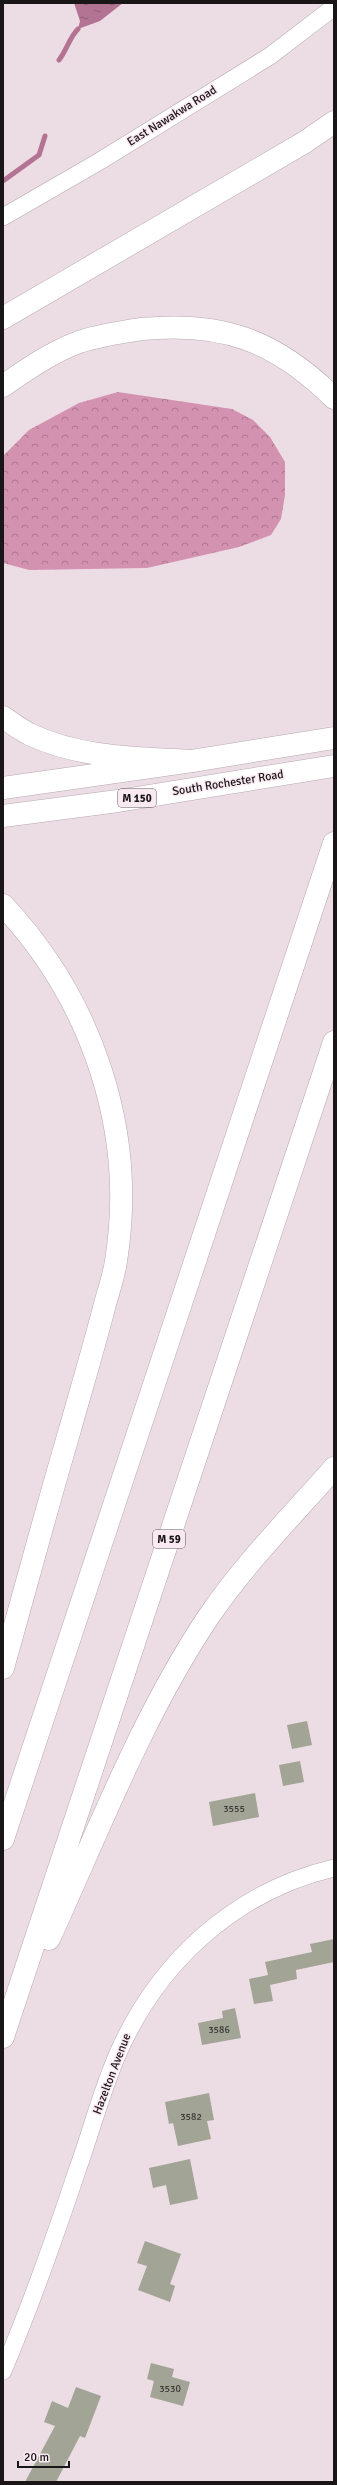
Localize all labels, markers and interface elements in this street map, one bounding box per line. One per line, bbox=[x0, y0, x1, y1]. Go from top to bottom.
street label: East Nawakwa Road bbox=[125, 82, 219, 150]
street label: South Rochester Road bbox=[171, 767, 285, 799]
road number: M 150 bbox=[118, 789, 156, 807]
road number: M 59 bbox=[153, 1530, 185, 1548]
house number: 3555 bbox=[223, 1803, 245, 1815]
house number: 3586 bbox=[208, 2024, 230, 2036]
street label: Hazelton Avenue bbox=[90, 2031, 134, 2117]
house number: 3582 bbox=[180, 2111, 202, 2123]
house number: 3530 bbox=[159, 2383, 181, 2395]
scale bar bbox=[18, 2443, 69, 2469]
text: 20 m bbox=[24, 2450, 49, 2465]

